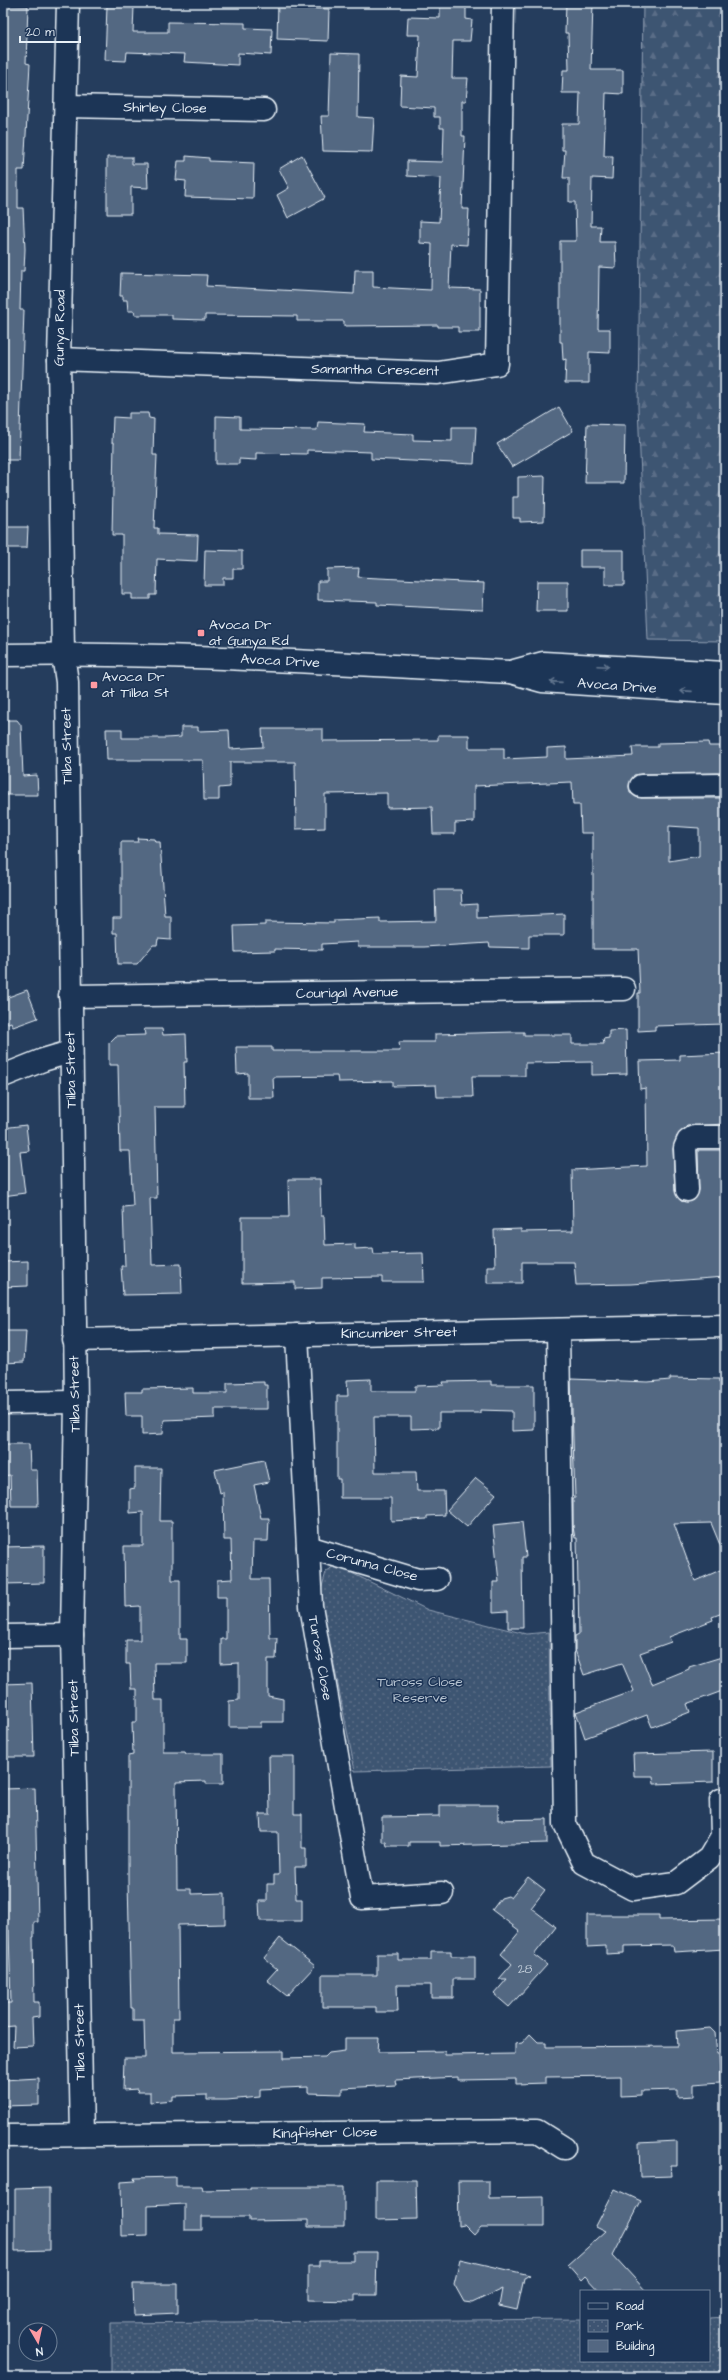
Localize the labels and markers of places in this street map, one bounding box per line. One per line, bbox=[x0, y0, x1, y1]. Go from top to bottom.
place label: Avoca Dr at Gunya Rd bbox=[209, 615, 289, 651]
marker: Avoca Dr at Gunya Rd bbox=[196, 628, 206, 638]
place label: Avoca Dr at Tilba St bbox=[102, 667, 169, 703]
marker: Avoca Dr at Tilba St bbox=[89, 680, 99, 690]

